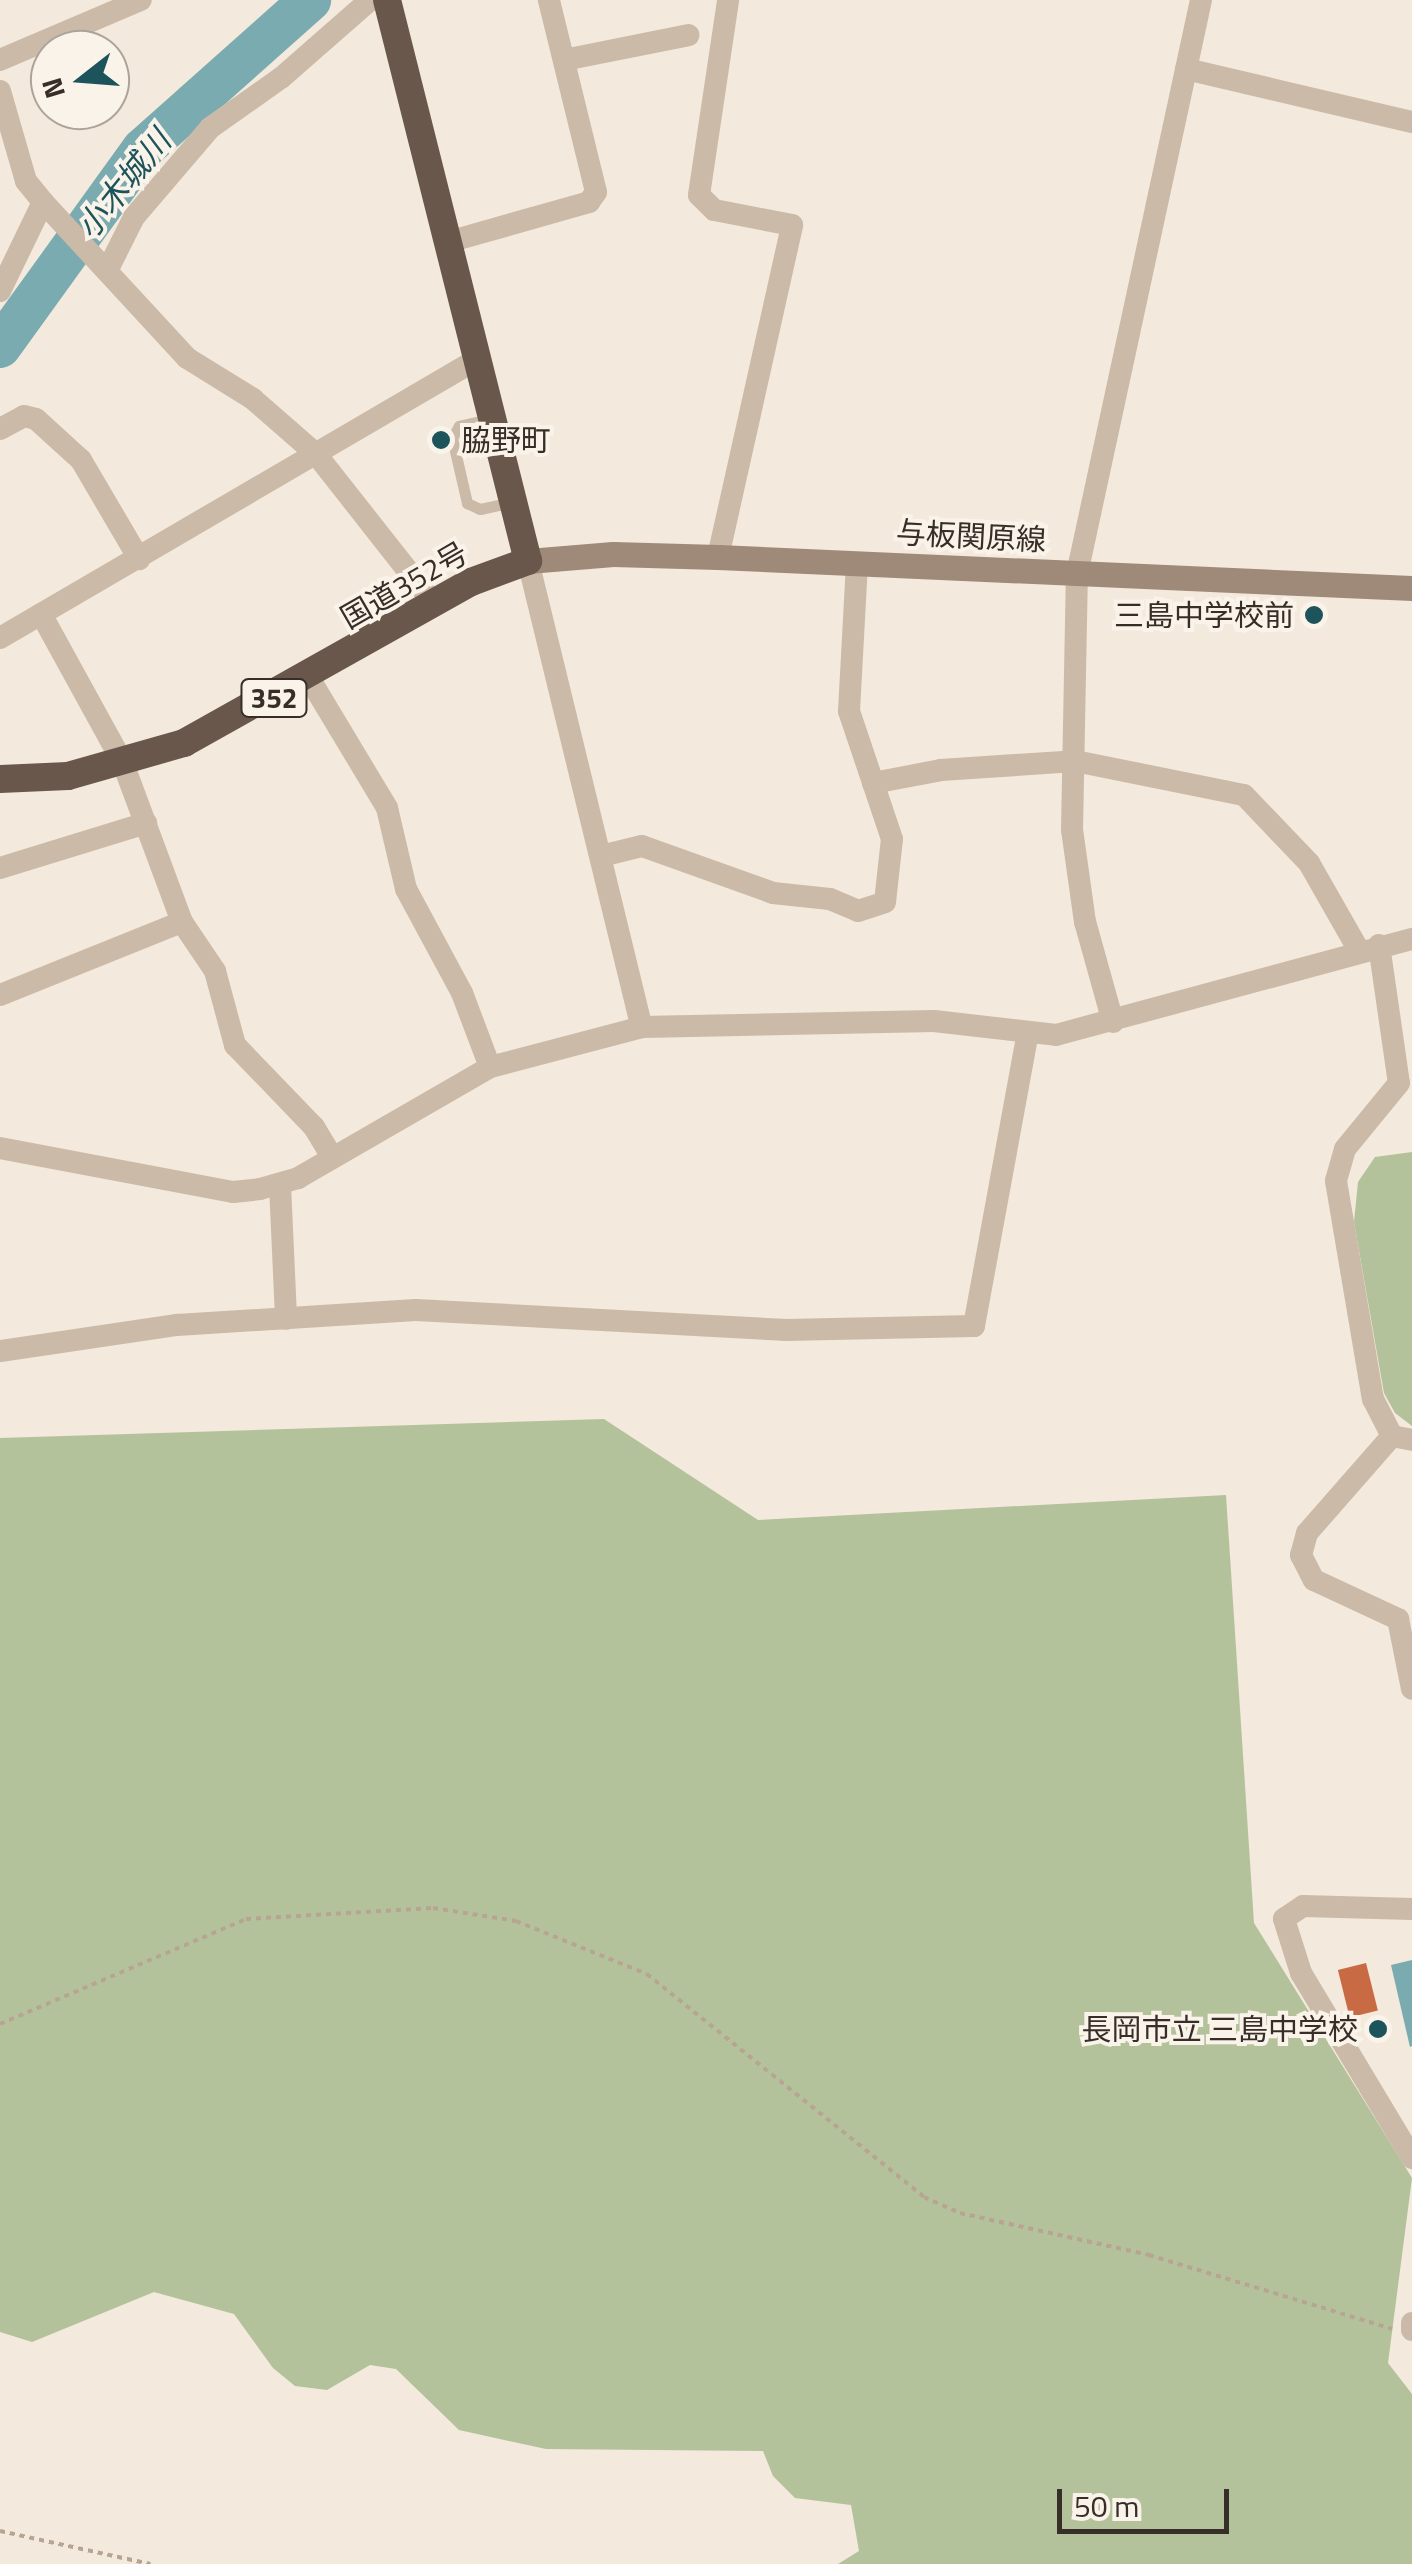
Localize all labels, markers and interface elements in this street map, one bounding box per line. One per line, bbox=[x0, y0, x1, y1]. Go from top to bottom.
north arrow bbox=[30, 30, 130, 130]
text: N bbox=[29, 73, 76, 104]
water label: 小木城川 bbox=[68, 122, 178, 246]
place label: 脇野町 bbox=[461, 422, 551, 458]
marker: 脇野町 bbox=[430, 429, 452, 451]
street label: 与板関原線 bbox=[895, 514, 1047, 558]
street label: 国道352号 bbox=[334, 534, 474, 636]
place label: 三島中学校前 bbox=[1114, 597, 1294, 633]
marker: 三島中学校前 bbox=[1303, 604, 1325, 626]
road number: 352 bbox=[239, 675, 309, 721]
place label: 長岡市立 三島中学校 bbox=[1081, 2011, 1358, 2047]
marker: 長岡市立 三島中学校 bbox=[1367, 2018, 1389, 2040]
scale bar bbox=[1062, 2469, 1234, 2531]
text: 50 m bbox=[1074, 2483, 1139, 2529]

